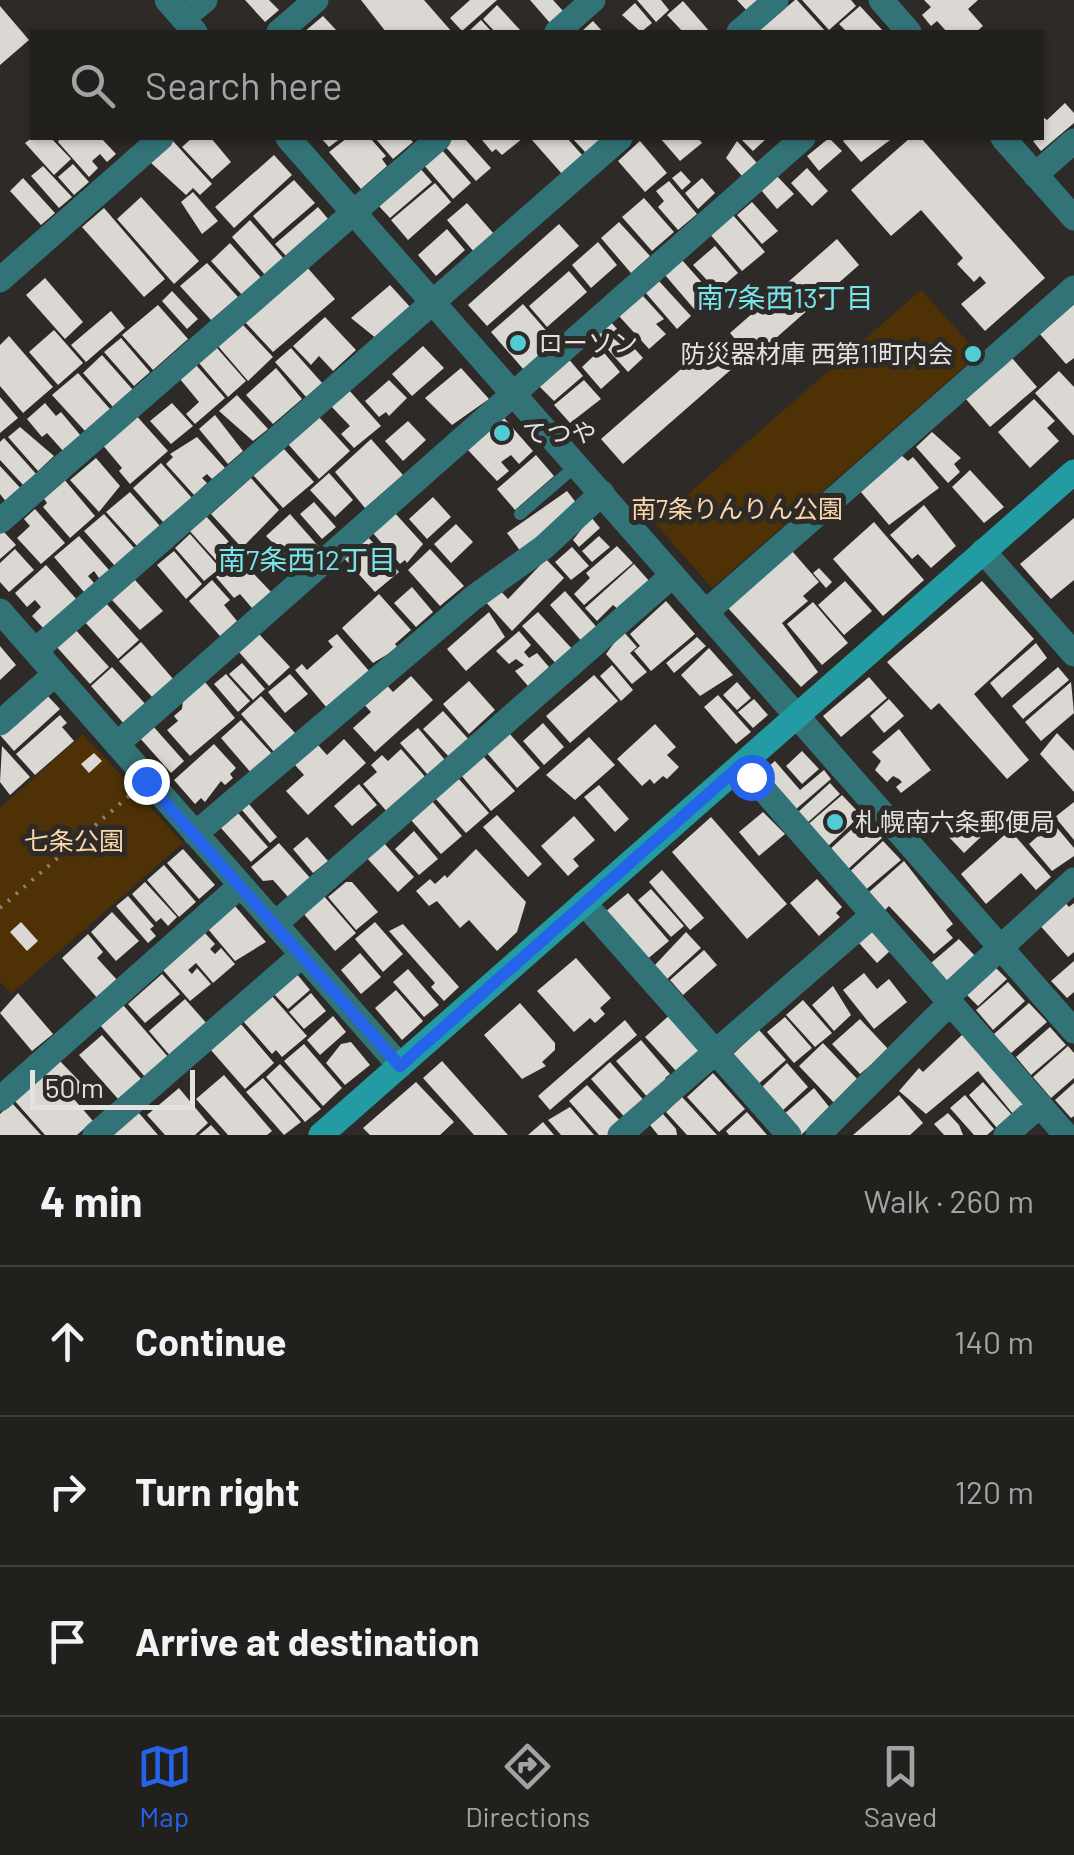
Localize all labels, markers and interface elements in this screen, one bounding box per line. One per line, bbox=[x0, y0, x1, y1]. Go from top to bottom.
search box bbox=[30, 30, 1044, 140]
icon: search bbox=[65, 58, 120, 113]
text: Search here bbox=[145, 62, 343, 108]
district label: 南7条西13丁目 bbox=[696, 280, 874, 314]
place label: ローソン bbox=[538, 327, 638, 357]
marker: ローソン bbox=[507, 332, 529, 354]
place label: 防災器材庫 西第11町内会 bbox=[680, 338, 953, 368]
marker: 防災器材庫 西第11町内会 bbox=[962, 343, 984, 365]
place label: てつや bbox=[522, 417, 597, 447]
marker: てつや bbox=[491, 422, 513, 444]
park label: 南7条りんりん公園 bbox=[631, 493, 843, 523]
district label: 南7条西12丁目 bbox=[218, 542, 396, 576]
route start bbox=[729, 755, 775, 801]
route end bbox=[124, 759, 170, 805]
place label: 札幌南六条郵便局 bbox=[855, 806, 1055, 836]
marker: 札幌南六条郵便局 bbox=[824, 811, 846, 833]
park label: 七条公園 bbox=[24, 825, 124, 855]
scale bar bbox=[30, 1065, 195, 1110]
text: 50 m bbox=[45, 1070, 104, 1104]
text: 4 min bbox=[40, 1175, 143, 1225]
text: Walk · 260 m bbox=[864, 1181, 1034, 1219]
icon: ahead bbox=[40, 1314, 95, 1369]
text: Continue bbox=[135, 1318, 286, 1364]
text: 140 m bbox=[954, 1322, 1034, 1360]
icon: right bbox=[40, 1464, 95, 1519]
text: Turn right bbox=[135, 1468, 300, 1514]
text: 120 m bbox=[955, 1472, 1034, 1510]
icon: arrive bbox=[40, 1614, 95, 1669]
text: Arrive at destination bbox=[135, 1618, 480, 1664]
tab: Map bbox=[137, 1739, 192, 1833]
tab: Directions bbox=[465, 1739, 590, 1833]
tab: Saved bbox=[864, 1739, 937, 1833]

